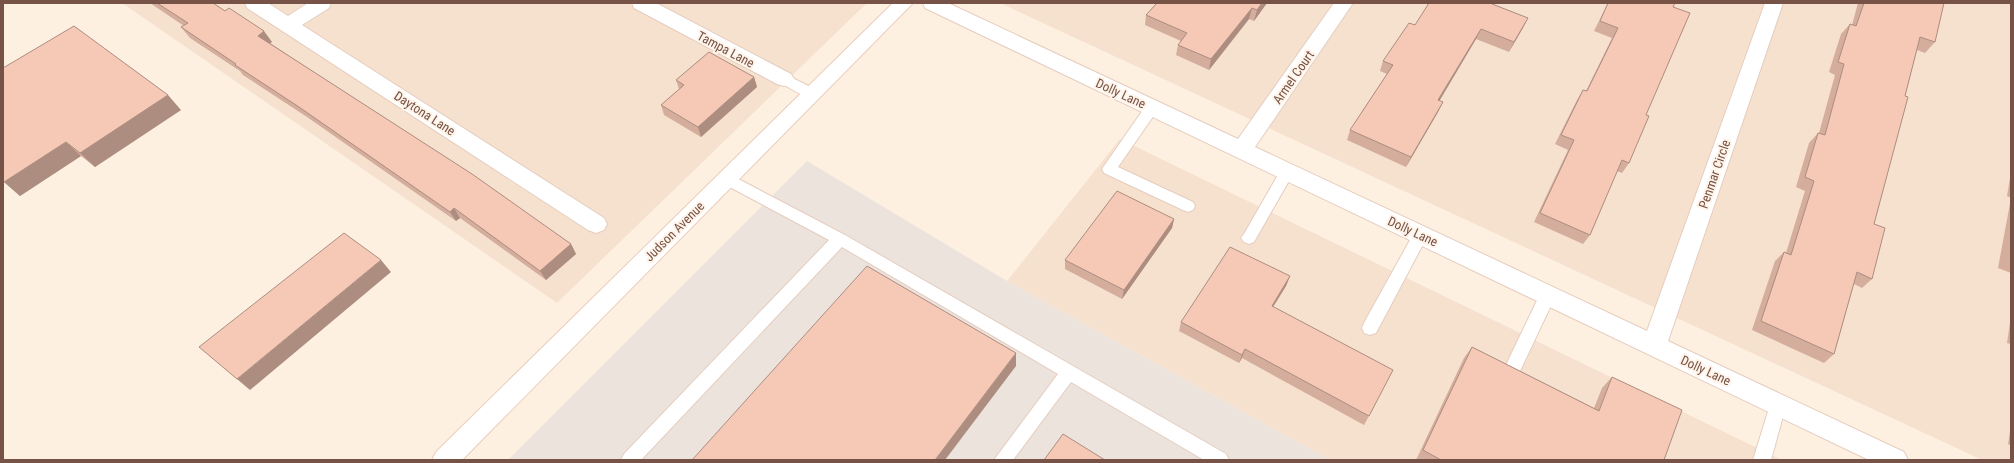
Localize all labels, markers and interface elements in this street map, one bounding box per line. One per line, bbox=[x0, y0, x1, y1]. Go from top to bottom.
street label: Tampa Lane bbox=[695, 28, 757, 71]
street label: Armel Court bbox=[1270, 48, 1317, 107]
street label: Dolly Lane bbox=[1094, 75, 1148, 111]
street label: Daytona Lane bbox=[391, 88, 458, 139]
street label: Penmar Circle bbox=[1696, 138, 1733, 211]
street label: Judson Avenue bbox=[641, 198, 707, 264]
street label: Dolly Lane bbox=[1386, 213, 1440, 249]
street label: Dolly Lane bbox=[1679, 352, 1733, 388]

